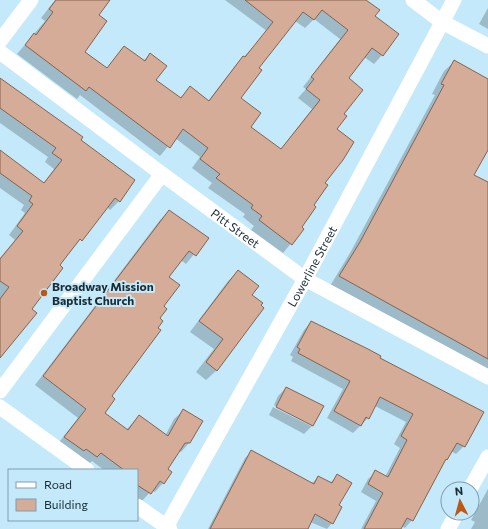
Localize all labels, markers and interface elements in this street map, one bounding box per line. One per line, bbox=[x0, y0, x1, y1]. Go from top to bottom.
street label: Pitt Street bbox=[209, 206, 263, 250]
street label: Lowerline Street bbox=[284, 223, 339, 309]
place label: Broadway Mission Baptist Church bbox=[52, 279, 154, 307]
marker: Broadway Mission Baptist Church bbox=[39, 288, 49, 298]
legend bbox=[8, 469, 138, 521]
text: Road bbox=[44, 477, 72, 491]
north arrow bbox=[440, 481, 480, 521]
text: N bbox=[454, 484, 464, 497]
text: Building bbox=[44, 497, 88, 511]

